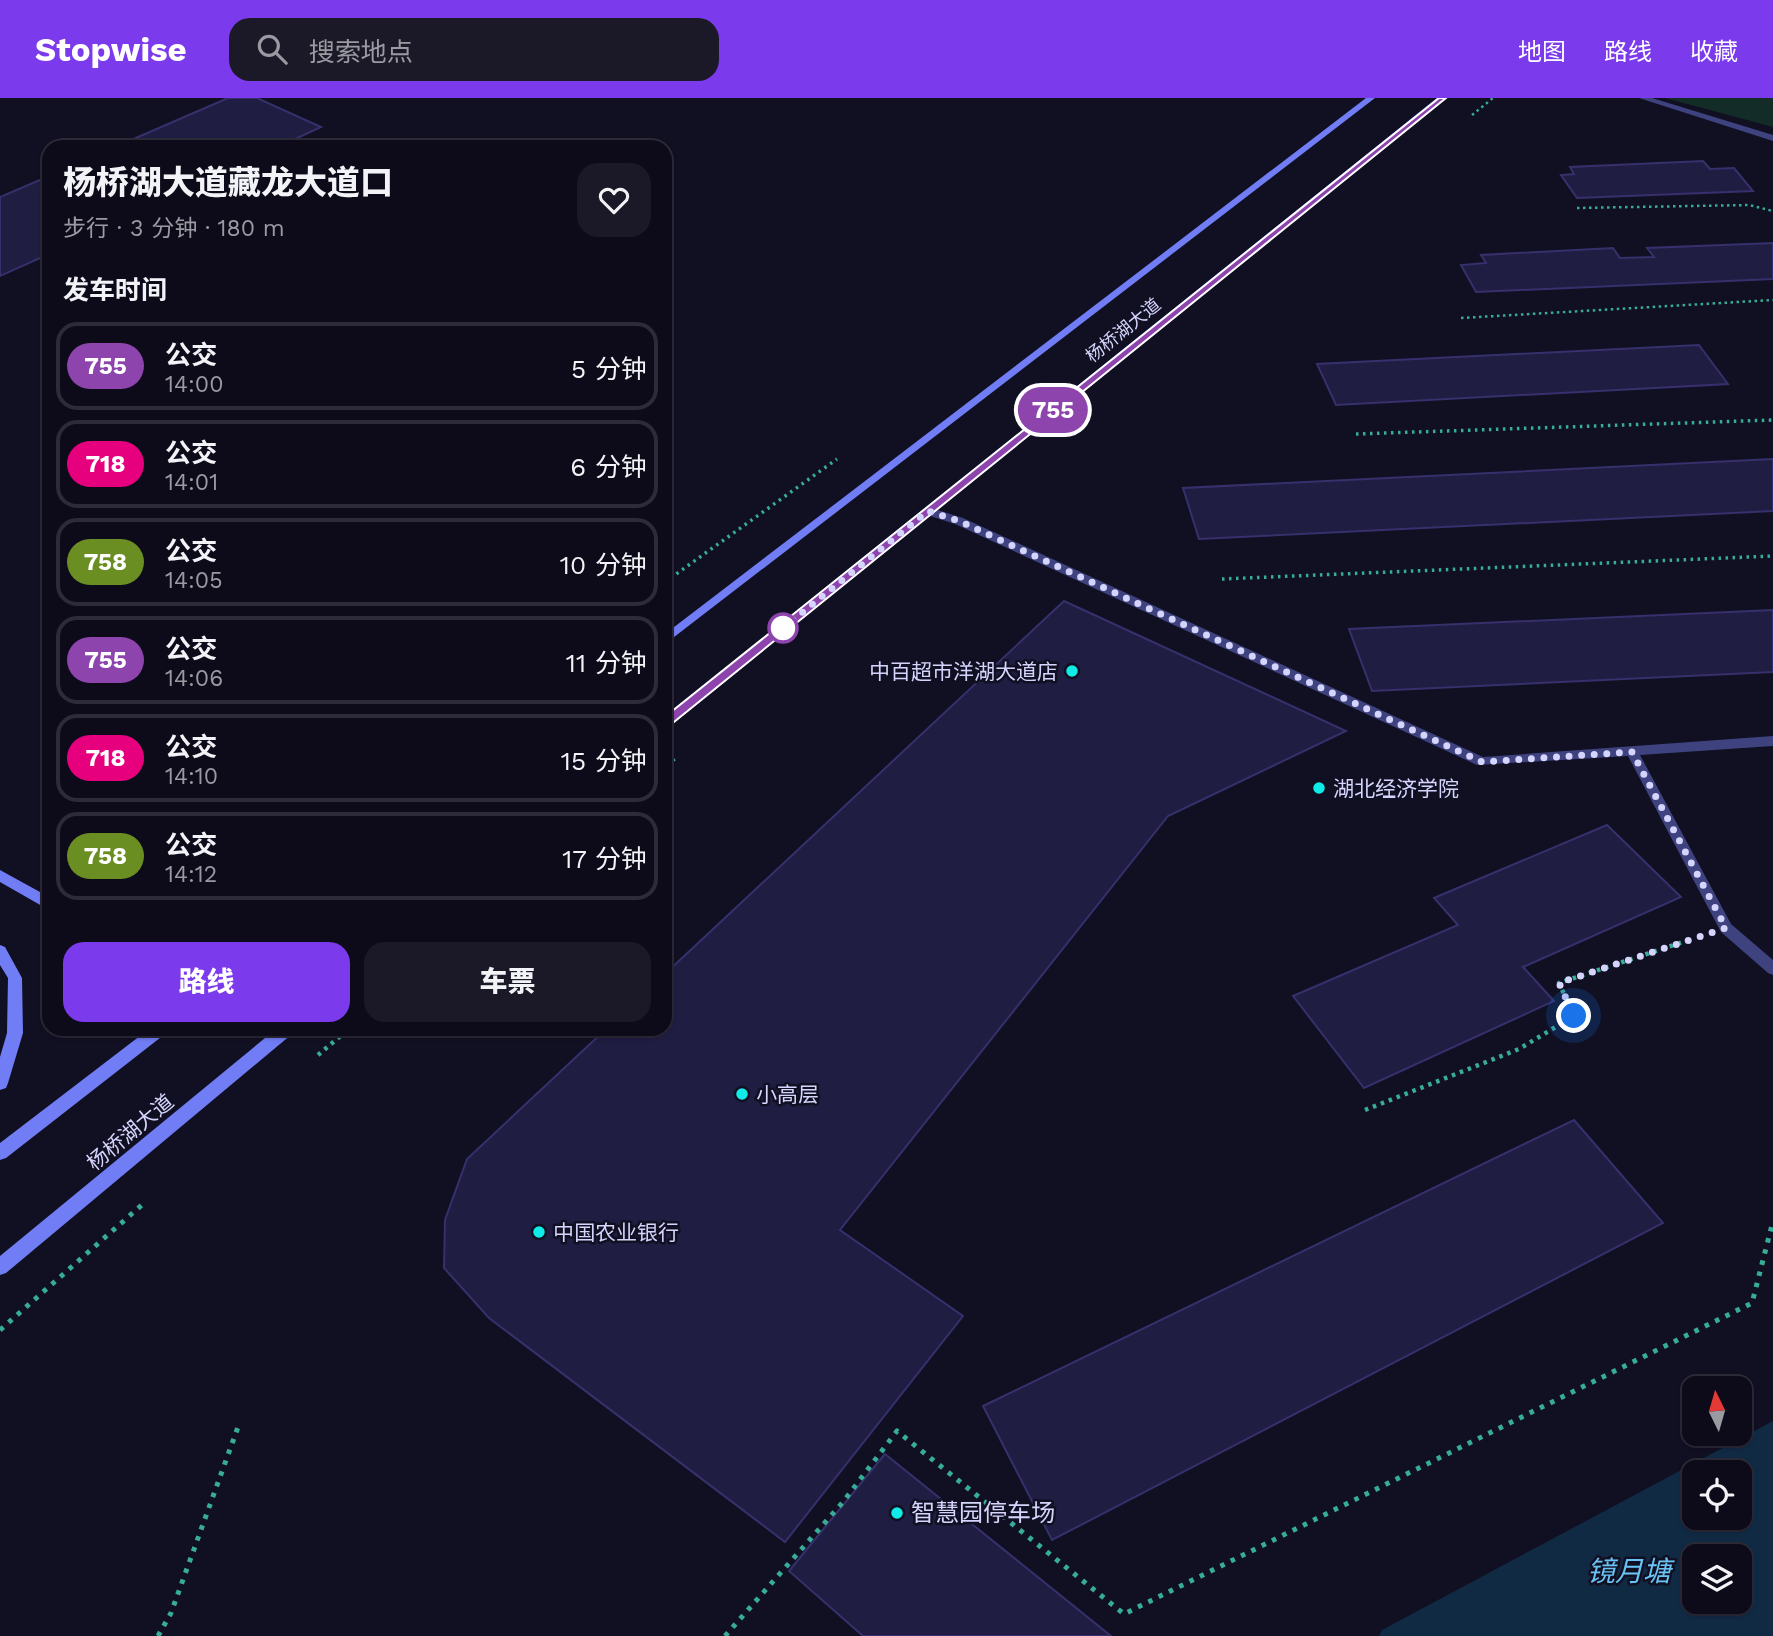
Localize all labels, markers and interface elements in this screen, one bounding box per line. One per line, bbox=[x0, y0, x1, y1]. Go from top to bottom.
search box bbox=[229, 18, 719, 81]
text: Stopwise bbox=[35, 30, 187, 69]
icon: search bbox=[253, 30, 291, 68]
text: 搜索地点 bbox=[309, 37, 413, 67]
text: 地图 bbox=[1518, 38, 1566, 66]
text: 路线 bbox=[1604, 38, 1652, 66]
text: 收藏 bbox=[1690, 38, 1738, 66]
text: 杨桥湖大道藏龙大道口 bbox=[63, 163, 393, 202]
button: heart bbox=[577, 163, 651, 237]
text: 步行 · 3 分钟 · 180 m bbox=[63, 215, 285, 242]
text: 发车时间 bbox=[63, 275, 167, 305]
street label: 杨桥湖大道 bbox=[1081, 294, 1165, 366]
text: 公交 bbox=[165, 340, 217, 370]
text: 755 bbox=[84, 352, 127, 380]
text: 5 分钟 bbox=[571, 354, 647, 384]
text: 14:00 bbox=[165, 371, 223, 398]
line badge: 755 bbox=[1013, 387, 1093, 433]
text: 755 bbox=[1032, 396, 1074, 424]
text: 公交 bbox=[165, 438, 217, 468]
text: 718 bbox=[86, 450, 125, 478]
text: 6 分钟 bbox=[570, 452, 647, 482]
text: 14:01 bbox=[165, 469, 218, 496]
text: 公交 bbox=[165, 536, 217, 566]
text: 758 bbox=[84, 548, 127, 576]
text: 10 分钟 bbox=[560, 550, 647, 580]
text: 14:05 bbox=[165, 567, 223, 594]
unlabelled marker bbox=[768, 613, 798, 643]
text: 公交 bbox=[165, 634, 217, 664]
text: 755 bbox=[84, 646, 127, 674]
text: 11 分钟 bbox=[566, 648, 647, 678]
place label: 中百超市洋湖大道店 bbox=[869, 659, 1058, 684]
marker: 中百超市洋湖大道店 bbox=[1064, 663, 1080, 679]
text: 14:06 bbox=[165, 665, 223, 692]
text: 公交 bbox=[165, 732, 217, 762]
text: 718 bbox=[86, 744, 125, 772]
text: 15 分钟 bbox=[561, 746, 647, 776]
text: 14:10 bbox=[165, 763, 218, 790]
place label: 湖北经济学院 bbox=[1333, 776, 1459, 801]
marker: 湖北经济学院 bbox=[1311, 780, 1327, 796]
text: 公交 bbox=[165, 830, 217, 860]
text: 758 bbox=[84, 842, 127, 870]
text: 17 分钟 bbox=[562, 844, 647, 874]
text: 14:12 bbox=[165, 861, 217, 888]
button: 路线 bbox=[63, 942, 350, 1022]
button: 车票 bbox=[364, 942, 651, 1022]
your location bbox=[1556, 998, 1591, 1033]
place label: 小高层 bbox=[756, 1082, 819, 1107]
marker: 小高层 bbox=[734, 1086, 750, 1102]
street label: 杨桥湖大道 bbox=[82, 1089, 178, 1175]
place label: 中国农业银行 bbox=[553, 1220, 679, 1245]
marker: 中国农业银行 bbox=[531, 1224, 547, 1240]
north arrow bbox=[1682, 1376, 1752, 1446]
map controls bbox=[1682, 1376, 1752, 1614]
button: locate bbox=[1682, 1460, 1752, 1530]
place label: 智慧园停车场 bbox=[911, 1499, 1055, 1527]
marker: 智慧园停车场 bbox=[889, 1505, 905, 1521]
button: layers bbox=[1682, 1544, 1752, 1614]
water label: 镜月塘 bbox=[1587, 1555, 1675, 1588]

